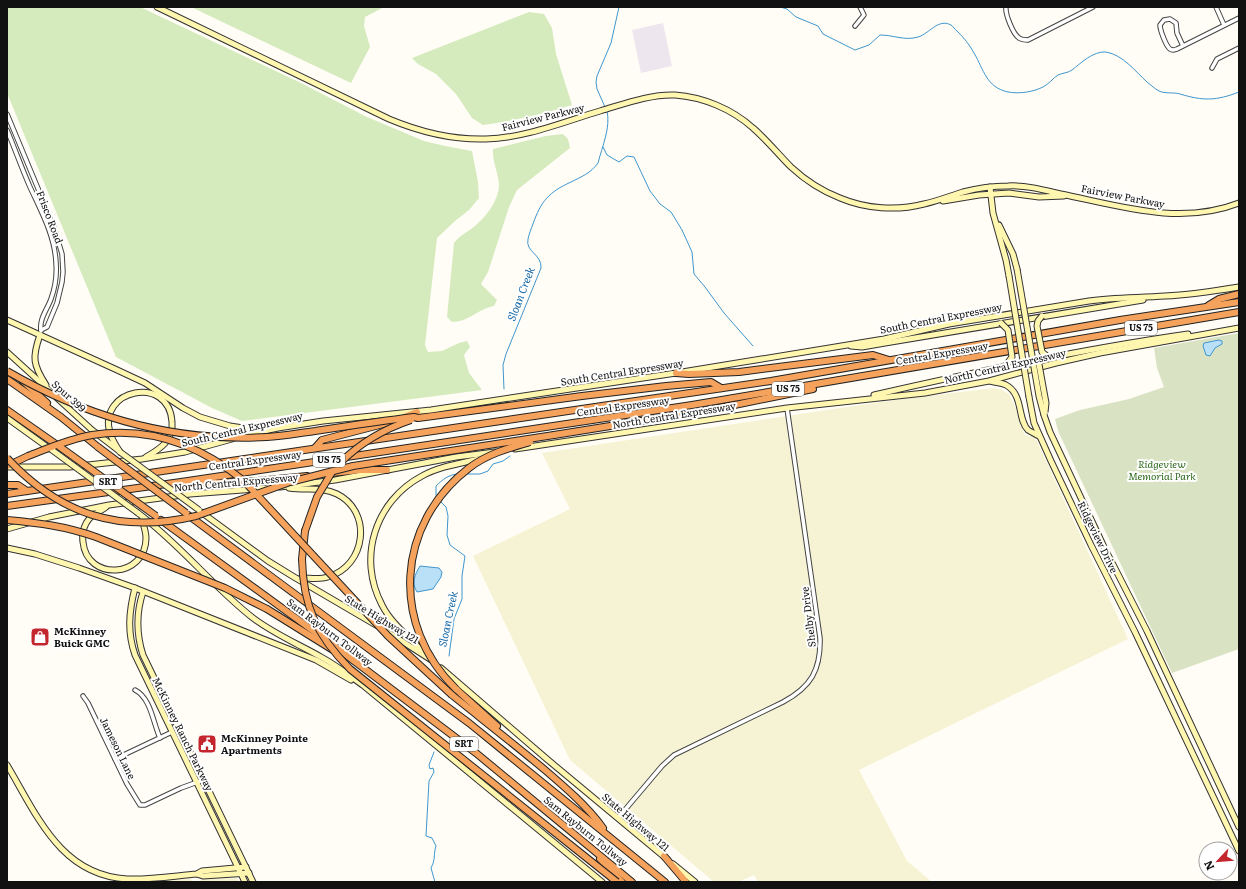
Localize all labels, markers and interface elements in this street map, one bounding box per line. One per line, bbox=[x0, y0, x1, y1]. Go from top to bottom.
street label: Fairview Parkway bbox=[500, 99, 586, 134]
street label: Fairview Parkway bbox=[1080, 180, 1166, 211]
street label: Frisco Road bbox=[34, 188, 67, 245]
water label: Sloan Creek bbox=[502, 264, 538, 323]
street label: South Central Expressway bbox=[879, 298, 1003, 337]
road number: US 75 bbox=[1125, 321, 1157, 335]
street label: Central Expressway bbox=[895, 337, 990, 368]
street label: North Central Expressway bbox=[942, 344, 1068, 387]
street label: South Central Expressway bbox=[559, 354, 685, 389]
street label: Spur 399 bbox=[49, 376, 90, 415]
road number: US 75 bbox=[772, 382, 804, 396]
street label: Central Expressway bbox=[576, 392, 671, 419]
street label: North Central Expressway bbox=[611, 397, 737, 432]
street label: South Central Expressway bbox=[180, 407, 304, 450]
street label: Central Expressway bbox=[208, 446, 303, 473]
road number: US 75 bbox=[313, 453, 345, 467]
park label: Ridgeview Memorial Park bbox=[1128, 456, 1196, 483]
street label: North Central Expressway bbox=[173, 469, 299, 494]
road number: SRT bbox=[94, 475, 122, 489]
street label: Ridgeview Drive bbox=[1075, 498, 1122, 575]
street label: Shelby Drive bbox=[796, 586, 819, 648]
water label: Sloan Creek bbox=[433, 589, 461, 648]
street label: State Highway 121 bbox=[342, 591, 422, 647]
street label: Sam Rayburn Tollway bbox=[284, 594, 377, 669]
place label: McKinney Buick GMC bbox=[54, 623, 110, 650]
shop icon: McKinney Buick GMC bbox=[29, 626, 51, 648]
street label: McKinney Ranch Parkway bbox=[149, 674, 218, 793]
street label: Jameson Lane bbox=[97, 714, 140, 781]
place label: McKinney Pointe Apartments bbox=[221, 730, 308, 757]
public building icon: McKinney Pointe Apartments bbox=[196, 733, 218, 755]
road number: SRT bbox=[450, 737, 478, 751]
street label: State Highway 121 bbox=[599, 789, 673, 854]
street label: Sam Rayburn Tollway bbox=[541, 792, 632, 869]
north arrow bbox=[1198, 841, 1238, 881]
text: N bbox=[1199, 858, 1217, 873]

